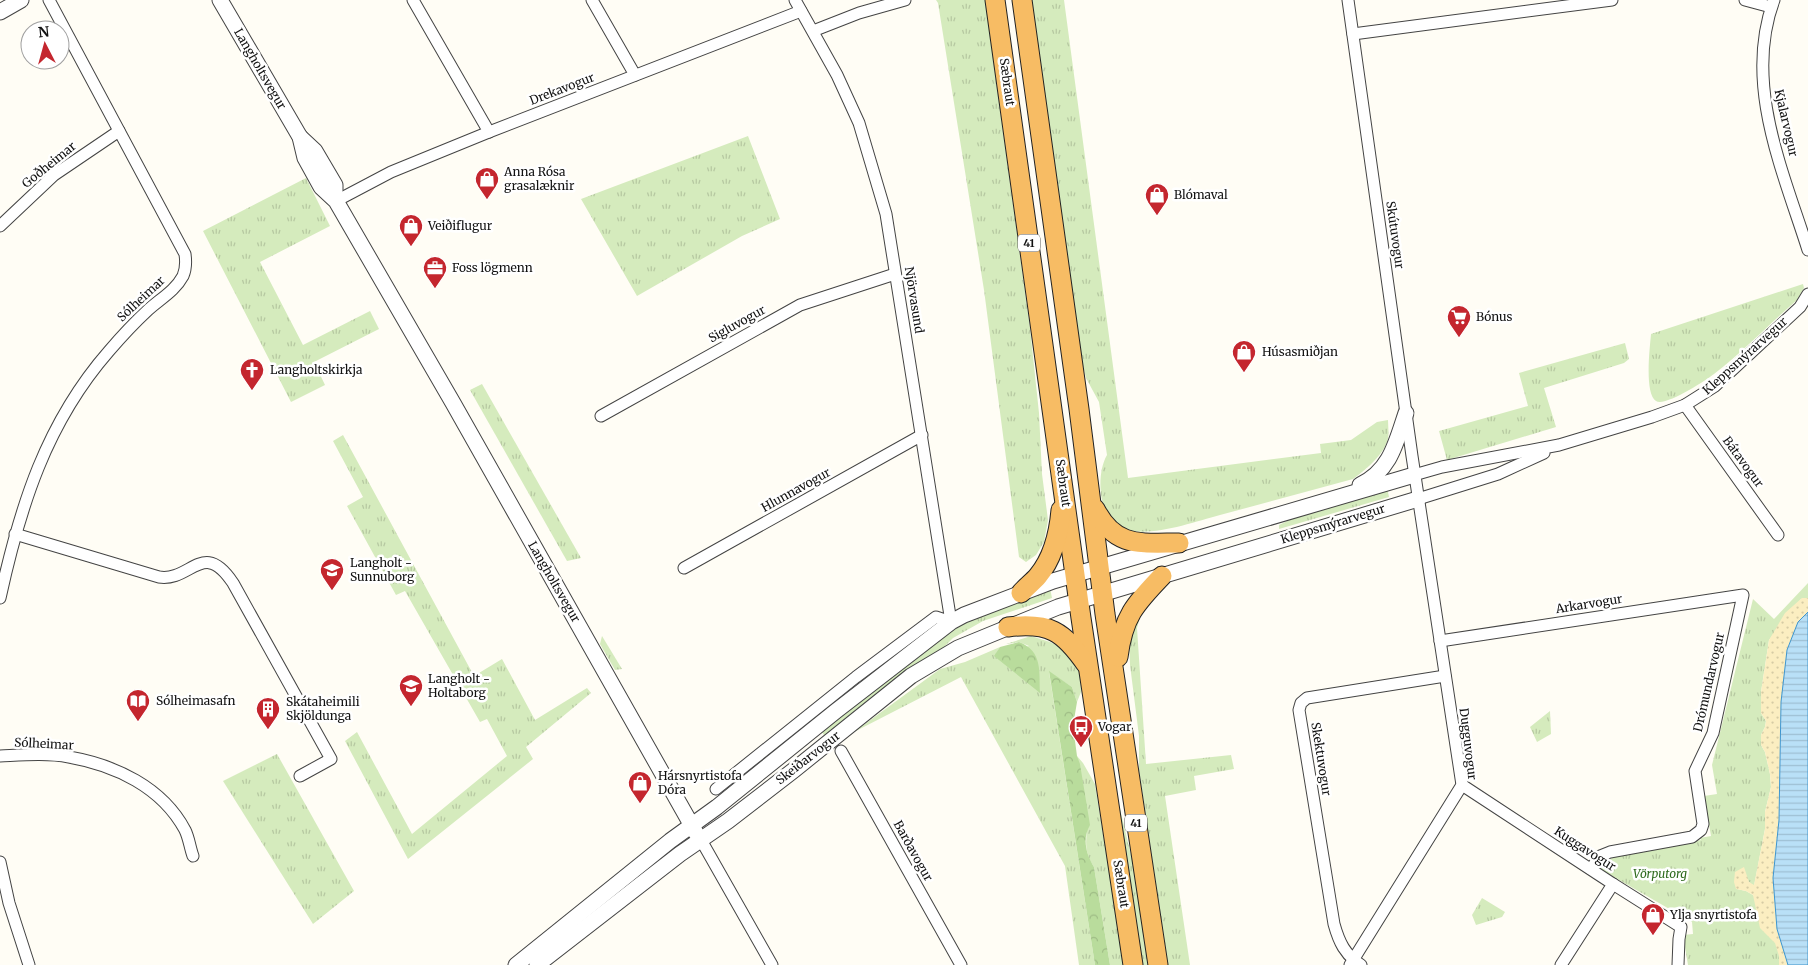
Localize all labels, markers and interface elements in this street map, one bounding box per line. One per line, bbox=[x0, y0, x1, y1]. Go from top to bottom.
north arrow bbox=[20, 20, 70, 70]
text: N bbox=[37, 23, 50, 42]
street label: Langholtsvegur bbox=[231, 25, 290, 113]
street label: Sæbraut bbox=[997, 57, 1018, 107]
street label: Drekavogur bbox=[527, 69, 597, 108]
street label: Kjalarvogur bbox=[1771, 88, 1802, 158]
street label: Goðheimar bbox=[19, 138, 79, 191]
place label: Anna Rósa grasalæknir bbox=[503, 164, 575, 193]
shop icon: Anna Rósa grasalæknir bbox=[474, 166, 500, 200]
shop icon: Blómaval bbox=[1144, 182, 1170, 216]
place label: Blómaval bbox=[1174, 187, 1228, 202]
street label: Skútuvogur bbox=[1383, 200, 1408, 270]
shop icon: Veiðiflugur bbox=[398, 213, 424, 247]
place label: Veiðiflugur bbox=[427, 218, 493, 233]
road number: 41 bbox=[1018, 234, 1040, 252]
office icon: Foss lögmenn bbox=[422, 255, 448, 289]
place label: Foss lögmenn bbox=[452, 260, 533, 275]
street label: Njörvasund bbox=[902, 266, 927, 334]
street label: Sólheimar bbox=[114, 272, 168, 324]
street label: Sigluvogur bbox=[706, 301, 768, 345]
supermarket icon: Bónus bbox=[1446, 304, 1472, 338]
place label: Bónus bbox=[1476, 309, 1513, 324]
street label: Kleppsmýrarvegur bbox=[1699, 313, 1790, 398]
shop icon: Húsasmiðjan bbox=[1231, 339, 1257, 373]
place label: Húsasmiðjan bbox=[1262, 344, 1338, 359]
church icon: Langholtskirkja bbox=[239, 357, 265, 391]
place label: Langholtskirkja bbox=[270, 362, 363, 377]
street label: Bátavogur bbox=[1720, 433, 1767, 491]
street label: Sæbraut bbox=[1053, 458, 1074, 508]
street label: Hlunnavogur bbox=[759, 464, 834, 515]
street label: Kleppsmýrarvegur bbox=[1279, 500, 1387, 547]
street label: Langholtsvegur bbox=[525, 538, 584, 626]
place label: Langholt - Sunnuborg bbox=[350, 555, 415, 584]
school or university icon: Langholt - Sunnuborg bbox=[319, 557, 345, 591]
street label: Arkarvogur bbox=[1554, 591, 1624, 616]
street label: Drómundarvogur bbox=[1690, 630, 1727, 733]
place label: Langholt - Holtaborg bbox=[428, 671, 490, 700]
school or university icon: Langholt - Holtaborg bbox=[398, 673, 424, 707]
library icon: Sólheimasafn bbox=[125, 688, 151, 722]
place label: Sólheimasafn bbox=[156, 693, 236, 708]
place label: Skátaheimili Skjöldunga bbox=[286, 694, 360, 723]
building icon: Skátaheimili Skjöldunga bbox=[255, 696, 281, 730]
street label: Dugguvogur bbox=[1457, 707, 1480, 781]
bus stop icon: Vogar bbox=[1068, 714, 1094, 748]
place label: Vogar bbox=[1097, 719, 1132, 734]
street label: Skektuvogur bbox=[1308, 721, 1335, 797]
street label: Skeiðarvogur bbox=[773, 727, 843, 787]
street label: Sólheimar bbox=[14, 734, 75, 753]
place label: Hársnyrtistofa Dóra bbox=[658, 768, 743, 797]
shop icon: Hársnyrtistofa Dóra bbox=[627, 770, 653, 804]
road number: 41 bbox=[1125, 814, 1147, 831]
street label: Barðavogur bbox=[891, 818, 937, 884]
street label: Kuggavogur bbox=[1552, 823, 1619, 874]
street label: Sæbraut bbox=[1110, 859, 1133, 909]
park label: Vörputorg bbox=[1633, 866, 1687, 881]
shop icon: Ylja snyrtistofa bbox=[1640, 902, 1666, 936]
place label: Ylja snyrtistofa bbox=[1669, 907, 1758, 922]

